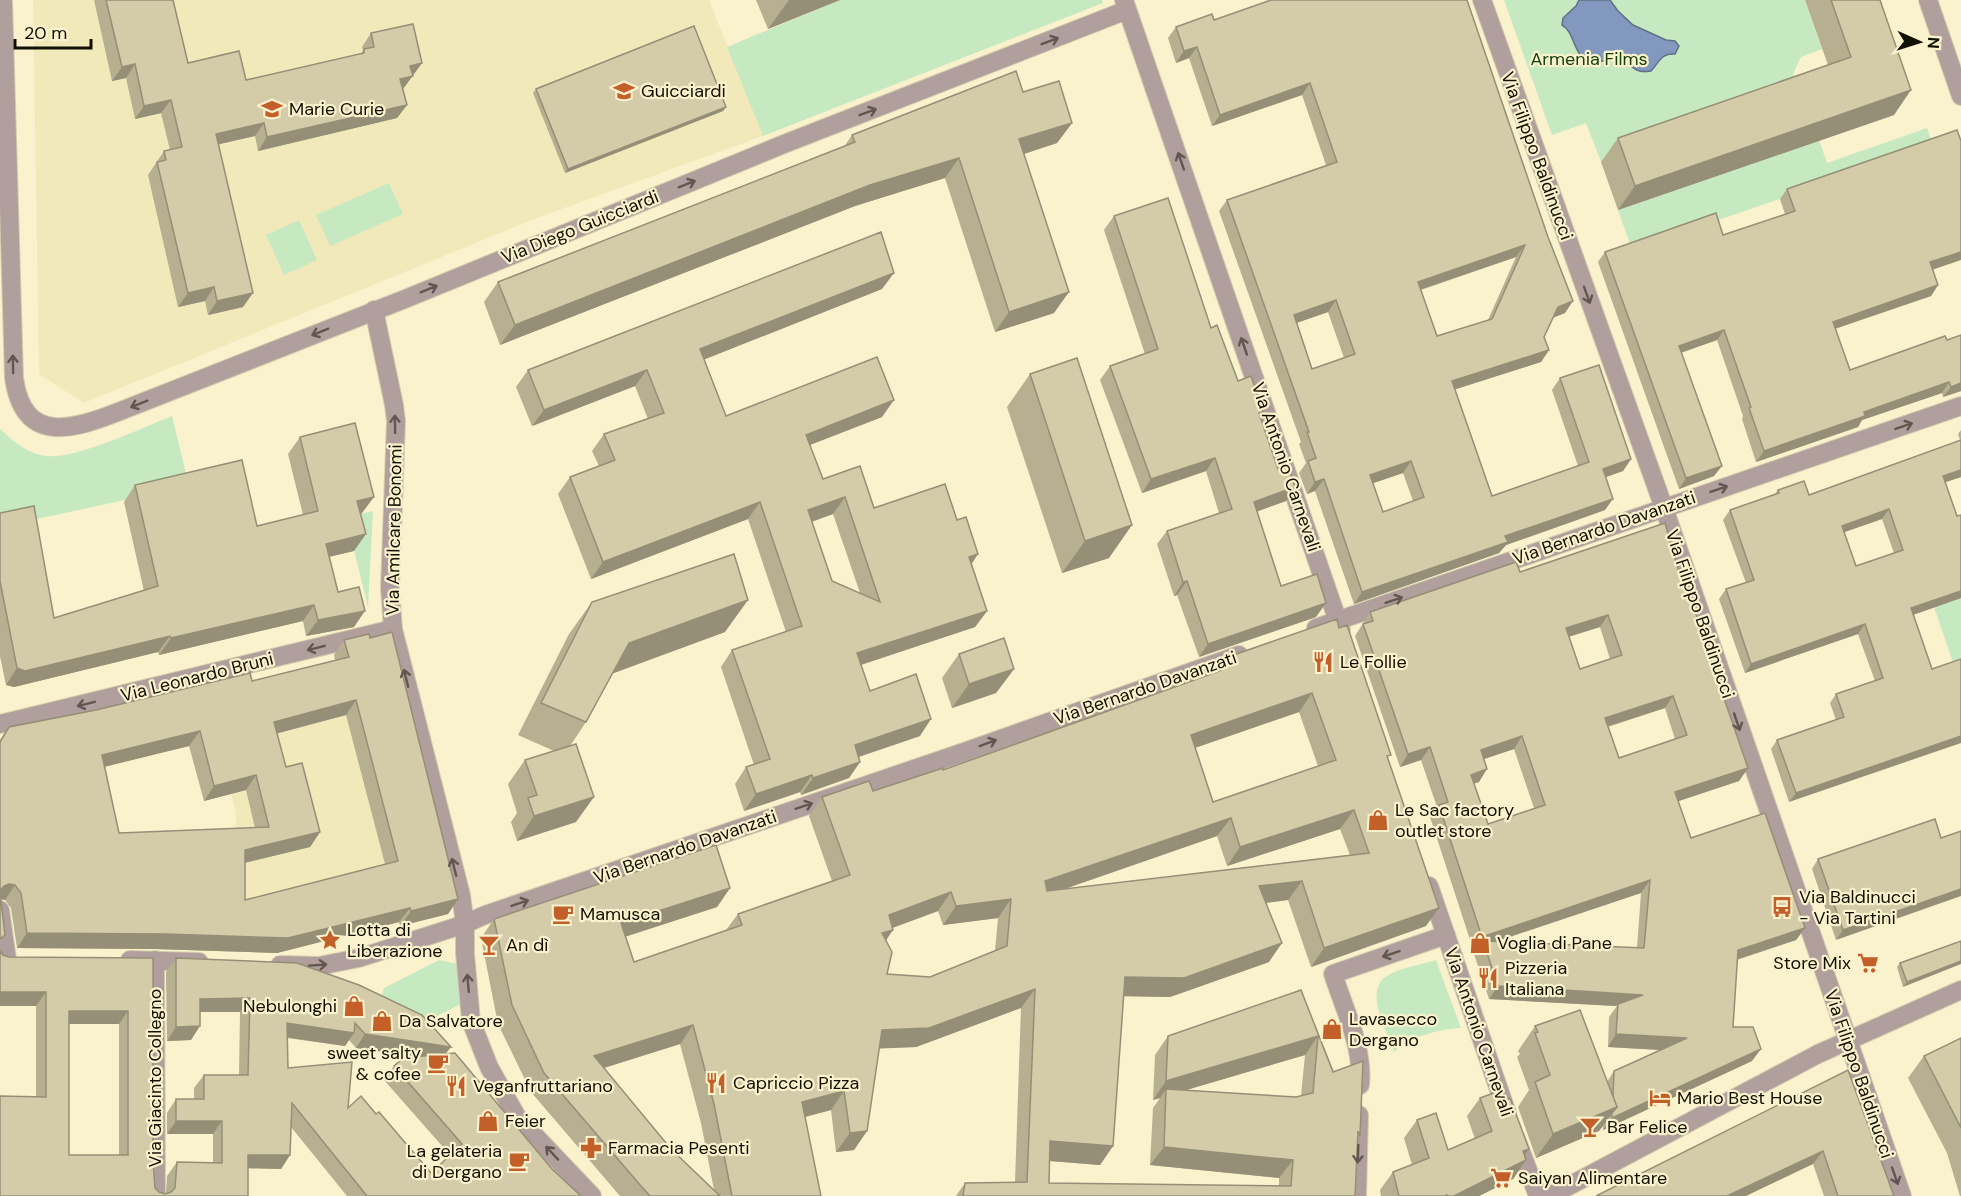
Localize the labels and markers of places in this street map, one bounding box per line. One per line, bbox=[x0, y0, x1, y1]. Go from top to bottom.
school or university icon: Guicciardi bbox=[612, 79, 636, 103]
place label: Guicciardi bbox=[641, 79, 726, 103]
school or university icon: Marie Curie bbox=[260, 97, 284, 121]
place label: Marie Curie bbox=[289, 97, 384, 121]
restaurant icon: Le Follie bbox=[1311, 650, 1335, 674]
place label: Le Follie bbox=[1340, 650, 1407, 674]
place label: Le Sac factory outlet store bbox=[1395, 798, 1514, 843]
shop icon: Le Sac factory outlet store bbox=[1366, 808, 1390, 832]
place label: Via Baldinucci - Via Tartini bbox=[1799, 885, 1916, 930]
bus stop icon: Via Baldinucci - Via Tartini bbox=[1770, 895, 1794, 919]
cafe icon: Mamusca bbox=[551, 902, 575, 926]
place label: Mamusca bbox=[580, 902, 660, 926]
place label: Lotta di Liberazione bbox=[347, 918, 443, 963]
place icon: Lotta di Liberazione bbox=[318, 928, 342, 952]
shop icon: Voglia di Pane bbox=[1468, 931, 1492, 955]
place label: Voglia di Pane bbox=[1497, 931, 1612, 955]
bar icon: An dì bbox=[477, 933, 501, 957]
place label: An dì bbox=[506, 933, 548, 957]
place label: Store Mix bbox=[1773, 951, 1851, 975]
supermarket icon: Store Mix bbox=[1856, 951, 1880, 975]
place label: Pizzeria Italiana bbox=[1505, 956, 1567, 1001]
restaurant icon: Pizzeria Italiana bbox=[1476, 966, 1500, 990]
place label: Nebulonghi bbox=[243, 994, 337, 1018]
shop icon: Nebulonghi bbox=[342, 994, 366, 1018]
place label: Lavasecco Dergano bbox=[1349, 1007, 1437, 1052]
shop icon: Da Salvatore bbox=[370, 1009, 394, 1033]
place label: Da Salvatore bbox=[399, 1009, 503, 1033]
shop icon: Lavasecco Dergano bbox=[1320, 1017, 1344, 1041]
place label: sweet salty & cofee bbox=[327, 1041, 421, 1086]
cafe icon: sweet salty & cofee bbox=[426, 1051, 450, 1075]
restaurant icon: Capriccio Pizza bbox=[704, 1071, 728, 1095]
place label: Capriccio Pizza bbox=[733, 1071, 859, 1095]
restaurant icon: Veganfruttariano bbox=[444, 1074, 468, 1098]
place label: Veganfruttariano bbox=[473, 1074, 613, 1098]
hotel icon: Mario Best House bbox=[1648, 1086, 1672, 1110]
place label: Mario Best House bbox=[1677, 1086, 1822, 1110]
shop icon: Feier bbox=[476, 1109, 500, 1133]
place label: Feier bbox=[505, 1109, 546, 1133]
bar icon: Bar Felice bbox=[1578, 1115, 1602, 1139]
place label: Bar Felice bbox=[1607, 1115, 1687, 1139]
pharmacy icon: Farmacia Pesenti bbox=[579, 1136, 603, 1160]
place label: Farmacia Pesenti bbox=[608, 1136, 750, 1160]
place label: La gelateria di Dergano bbox=[407, 1139, 502, 1184]
cafe icon: La gelateria di Dergano bbox=[507, 1149, 531, 1173]
supermarket icon: Saiyan Alimentare bbox=[1489, 1166, 1513, 1190]
place label: Saiyan Alimentare bbox=[1518, 1166, 1667, 1190]

